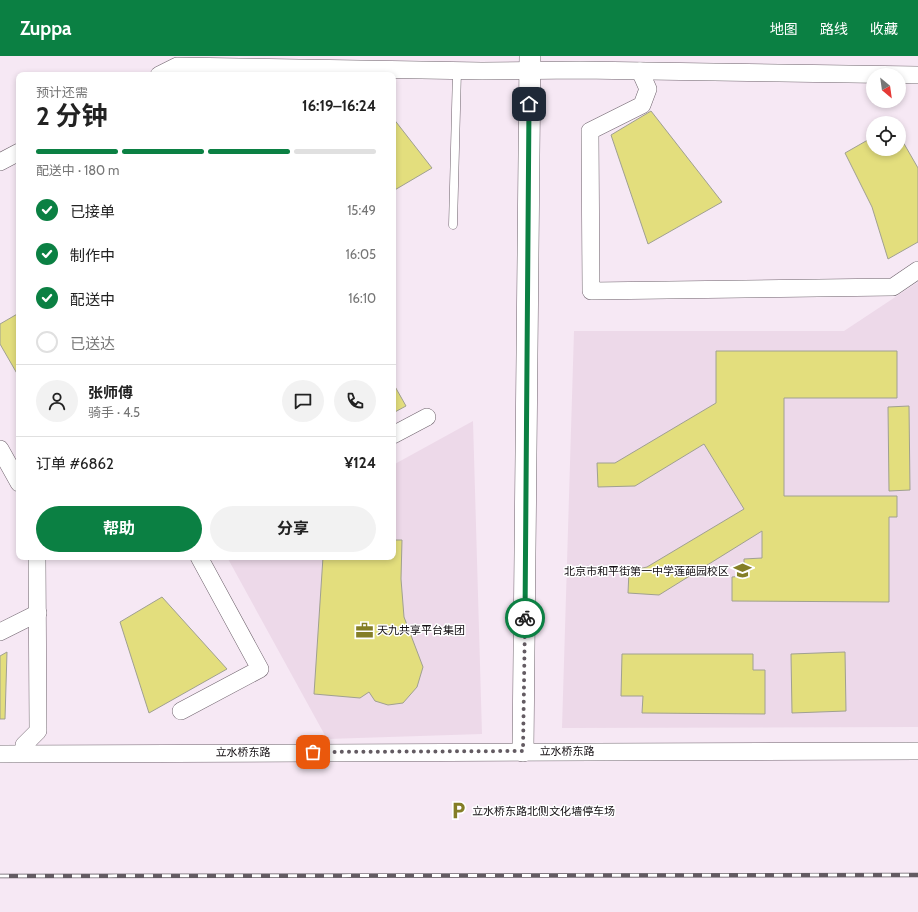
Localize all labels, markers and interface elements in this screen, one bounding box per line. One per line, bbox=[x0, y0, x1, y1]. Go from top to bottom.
text: Zuppa bbox=[20, 17, 72, 40]
text: 地图 bbox=[770, 20, 798, 38]
text: 路线 bbox=[820, 20, 848, 38]
text: 收藏 bbox=[870, 20, 898, 38]
north arrow bbox=[866, 68, 906, 108]
map controls bbox=[866, 68, 906, 156]
text: 预计还需 bbox=[36, 84, 88, 100]
pin bbox=[512, 87, 546, 121]
icon: home bbox=[518, 93, 540, 115]
text: 16:19–16:24 bbox=[302, 97, 376, 115]
text: 2 分钟 bbox=[36, 100, 108, 132]
button: locate bbox=[866, 116, 906, 156]
text: 配送中 · 180 m bbox=[36, 162, 119, 178]
icon: check bbox=[36, 199, 58, 221]
text: 15:49 bbox=[347, 202, 376, 218]
text: 已接单 bbox=[70, 203, 115, 221]
icon: check bbox=[36, 243, 58, 265]
text: 16:05 bbox=[346, 246, 376, 262]
text: 制作中 bbox=[70, 247, 115, 265]
icon: check bbox=[36, 287, 58, 309]
text: 16:10 bbox=[348, 290, 376, 306]
text: 配送中 bbox=[70, 291, 115, 309]
text: 已送达 bbox=[70, 335, 115, 353]
button: person bbox=[36, 380, 78, 422]
button: chat bbox=[282, 380, 324, 422]
button: phone bbox=[334, 380, 376, 422]
text: 张师傅 bbox=[88, 384, 133, 402]
text: 骑手 · 4.5 bbox=[88, 404, 140, 420]
text: ¥124 bbox=[344, 454, 376, 472]
text: 订单 #6862 bbox=[36, 455, 114, 473]
button: 帮助 bbox=[36, 506, 202, 552]
button: 分享 bbox=[210, 506, 376, 552]
school or university icon: 北京市和平街第一中学莲葩园校区 bbox=[732, 561, 752, 581]
place label: 北京市和平街第一中学莲葩园校区 bbox=[564, 564, 729, 578]
courier bbox=[505, 598, 545, 638]
icon: bike bbox=[514, 607, 536, 629]
office icon: 天九共享平台集团 bbox=[354, 620, 374, 640]
place label: 天九共享平台集团 bbox=[377, 623, 465, 637]
pin bbox=[296, 735, 330, 769]
icon: bag bbox=[302, 741, 324, 763]
street label: 立水桥东路 bbox=[540, 744, 595, 758]
street label: 立水桥东路 bbox=[216, 745, 271, 759]
parking icon: 立水桥东路北侧文化墙停车场 bbox=[449, 801, 469, 821]
place label: 立水桥东路北侧文化墙停车场 bbox=[472, 804, 615, 818]

